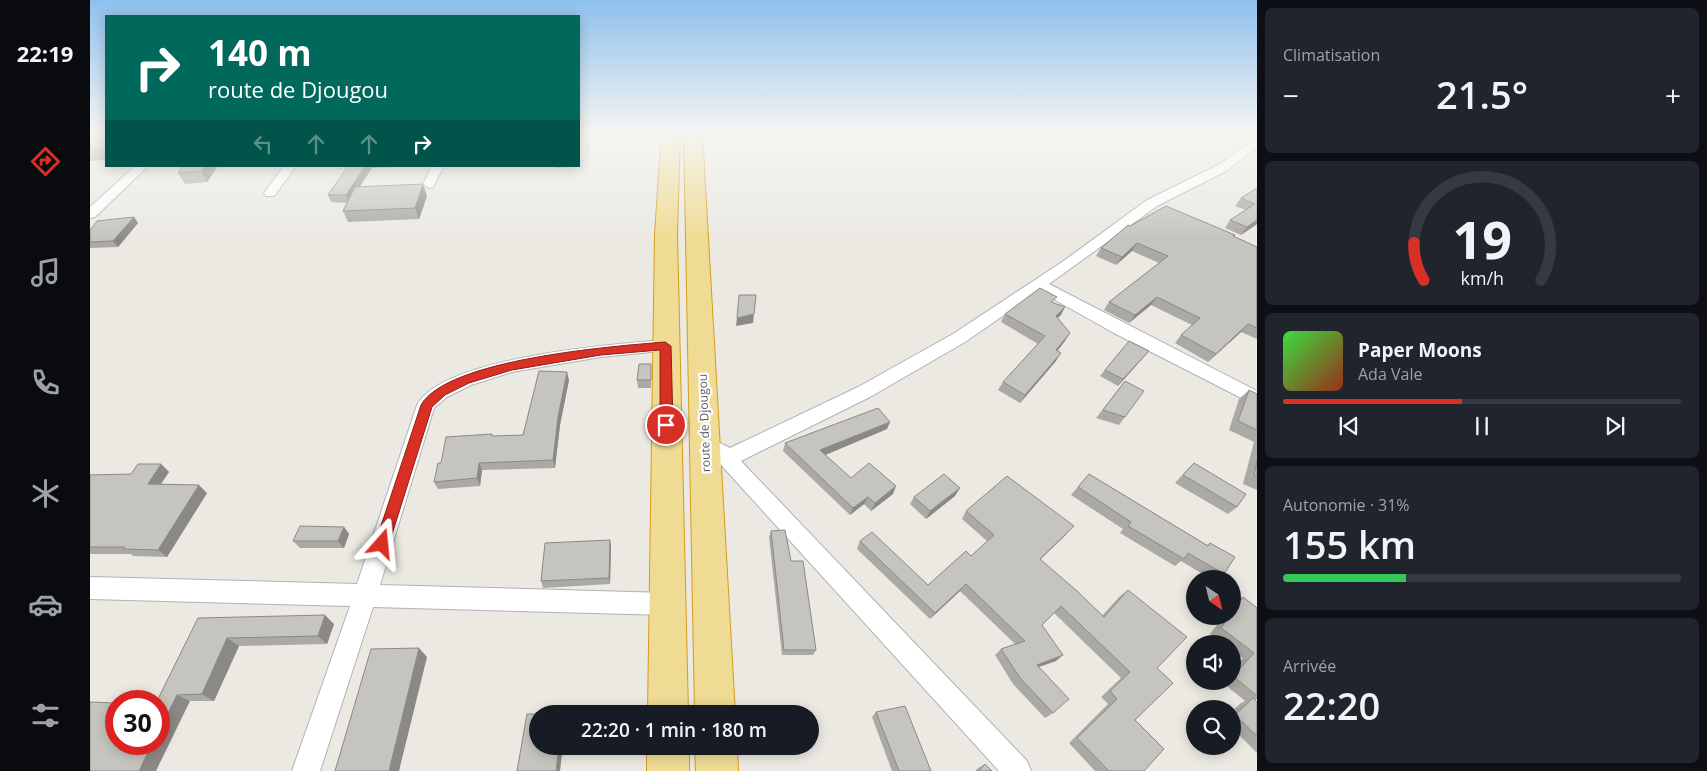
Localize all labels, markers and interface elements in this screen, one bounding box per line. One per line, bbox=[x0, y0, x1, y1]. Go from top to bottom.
text: 140 m bbox=[208, 29, 312, 76]
icon: right bbox=[125, 35, 190, 100]
text: 22:19 bbox=[17, 38, 73, 68]
text: Climatisation bbox=[1283, 44, 1380, 66]
text: 21.5° bbox=[1436, 68, 1528, 120]
text: route de Djougou bbox=[208, 74, 388, 104]
text: − bbox=[1283, 76, 1299, 114]
text: + bbox=[1665, 76, 1681, 114]
icon: left bbox=[249, 130, 277, 158]
icon: ahead bbox=[302, 130, 330, 158]
icon: ahead bbox=[355, 130, 383, 158]
icon: right bbox=[408, 130, 436, 158]
icon: directions bbox=[28, 144, 63, 179]
text: 19 bbox=[1452, 203, 1512, 274]
icon: music bbox=[28, 255, 63, 290]
text: km/h bbox=[1460, 266, 1504, 290]
text: Paper Moons bbox=[1358, 337, 1482, 363]
text: Ada Vale bbox=[1358, 363, 1422, 385]
icon: phone bbox=[28, 365, 63, 400]
street label: route de Djougou bbox=[694, 374, 714, 472]
pin bbox=[645, 404, 687, 446]
icon: arrive bbox=[652, 411, 680, 439]
icon: previous bbox=[1335, 412, 1363, 440]
icon: pause bbox=[1468, 412, 1496, 440]
icon: next bbox=[1601, 412, 1629, 440]
icon: climate bbox=[28, 476, 63, 511]
text: Autonomie · 31% bbox=[1283, 494, 1410, 516]
position arrow bbox=[355, 517, 407, 569]
text: 155 km bbox=[1283, 518, 1416, 570]
north arrow bbox=[1186, 570, 1241, 625]
map controls bbox=[1186, 570, 1241, 755]
icon: car bbox=[28, 587, 63, 622]
button: sound bbox=[1186, 635, 1241, 690]
text: Arrivée bbox=[1283, 655, 1336, 677]
text: 22:20 bbox=[1283, 679, 1380, 731]
speed limit sign: 30 bbox=[105, 690, 170, 755]
icon: filters bbox=[28, 698, 63, 733]
button: search bbox=[1186, 700, 1241, 755]
text: 22:20 · 1 min · 180 m bbox=[581, 717, 767, 743]

